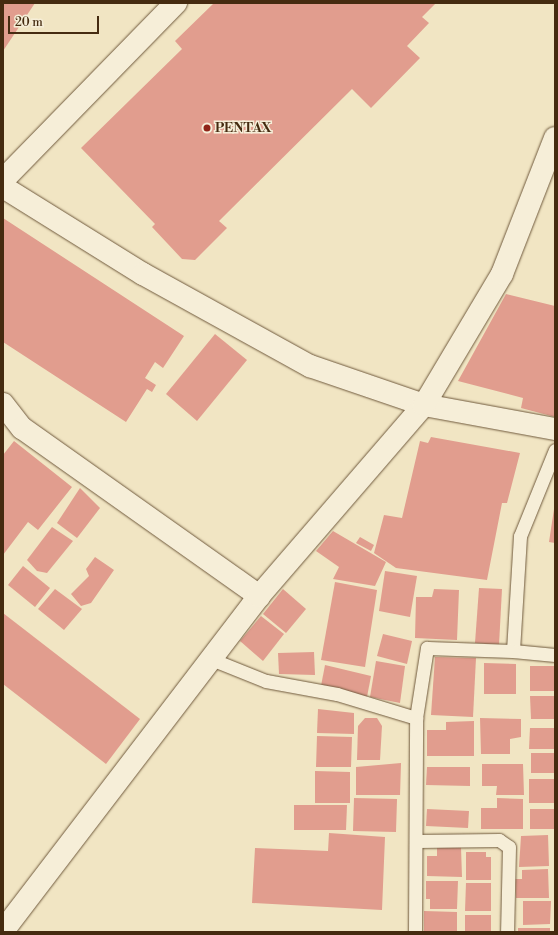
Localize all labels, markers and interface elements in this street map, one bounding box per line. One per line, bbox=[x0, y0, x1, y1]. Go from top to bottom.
scale bar bbox=[10, 8, 101, 34]
text: 20 m bbox=[15, 15, 43, 30]
place label: PENTAX bbox=[215, 120, 271, 136]
marker: PENTAX bbox=[202, 123, 212, 133]

